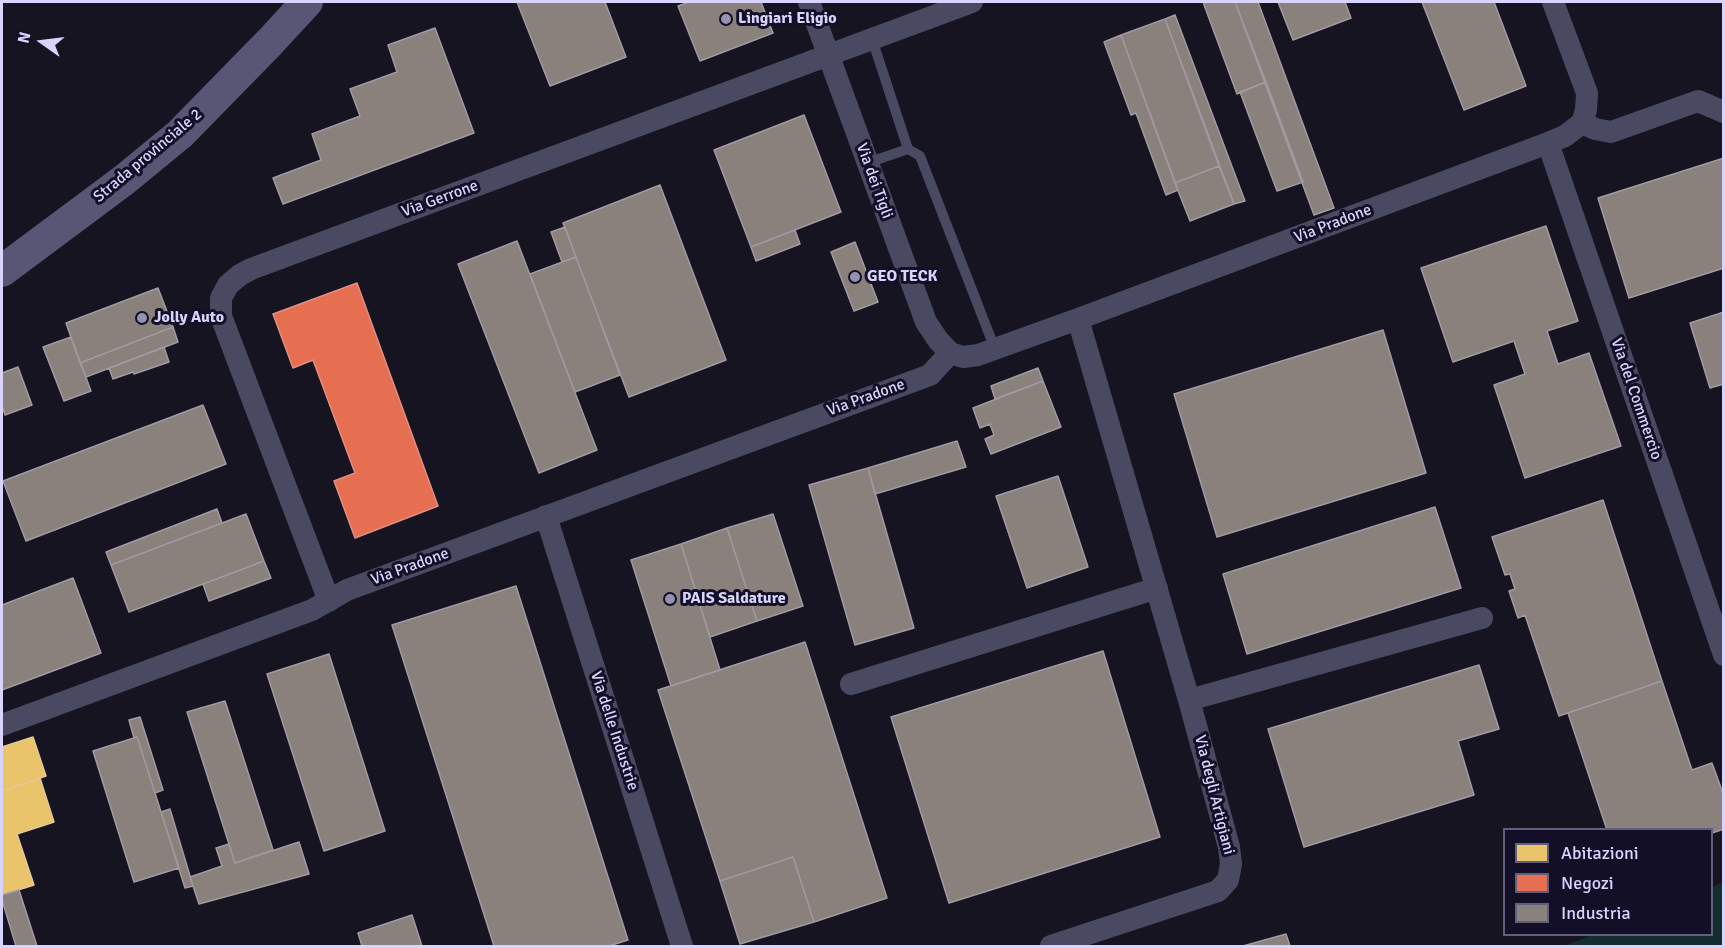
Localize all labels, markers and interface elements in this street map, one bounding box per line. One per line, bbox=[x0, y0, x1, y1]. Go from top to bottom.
place label: Lingiari Eligio bbox=[738, 9, 837, 29]
north arrow bbox=[12, 12, 72, 72]
marker: Lingiari Eligio bbox=[719, 12, 733, 26]
text: N bbox=[13, 30, 36, 45]
street label: Strada provinciale 2 bbox=[90, 105, 206, 207]
street label: Via dei Tigli bbox=[851, 141, 897, 221]
street label: Via Gerrone bbox=[399, 176, 481, 222]
street label: Via Pradone bbox=[1292, 200, 1374, 248]
place label: GEO TECK bbox=[867, 267, 938, 287]
marker: GEO TECK bbox=[848, 270, 862, 284]
place label: Jolly Auto bbox=[154, 308, 224, 328]
marker: Jolly Auto bbox=[135, 311, 149, 325]
street label: Via del Commercio bbox=[1606, 336, 1666, 462]
street label: Via Pradone bbox=[824, 375, 908, 421]
street label: Via Pradone bbox=[368, 544, 452, 590]
place label: PAIS Saldature bbox=[682, 589, 786, 609]
marker: PAIS Saldature bbox=[663, 592, 677, 606]
street label: Via delle Industrie bbox=[586, 669, 642, 793]
street label: Via degli Artigiani bbox=[1190, 733, 1238, 857]
legend bbox=[1503, 828, 1713, 936]
text: Abitazioni bbox=[1561, 842, 1639, 864]
text: Negozi bbox=[1561, 872, 1614, 894]
text: Industria bbox=[1561, 902, 1631, 924]

